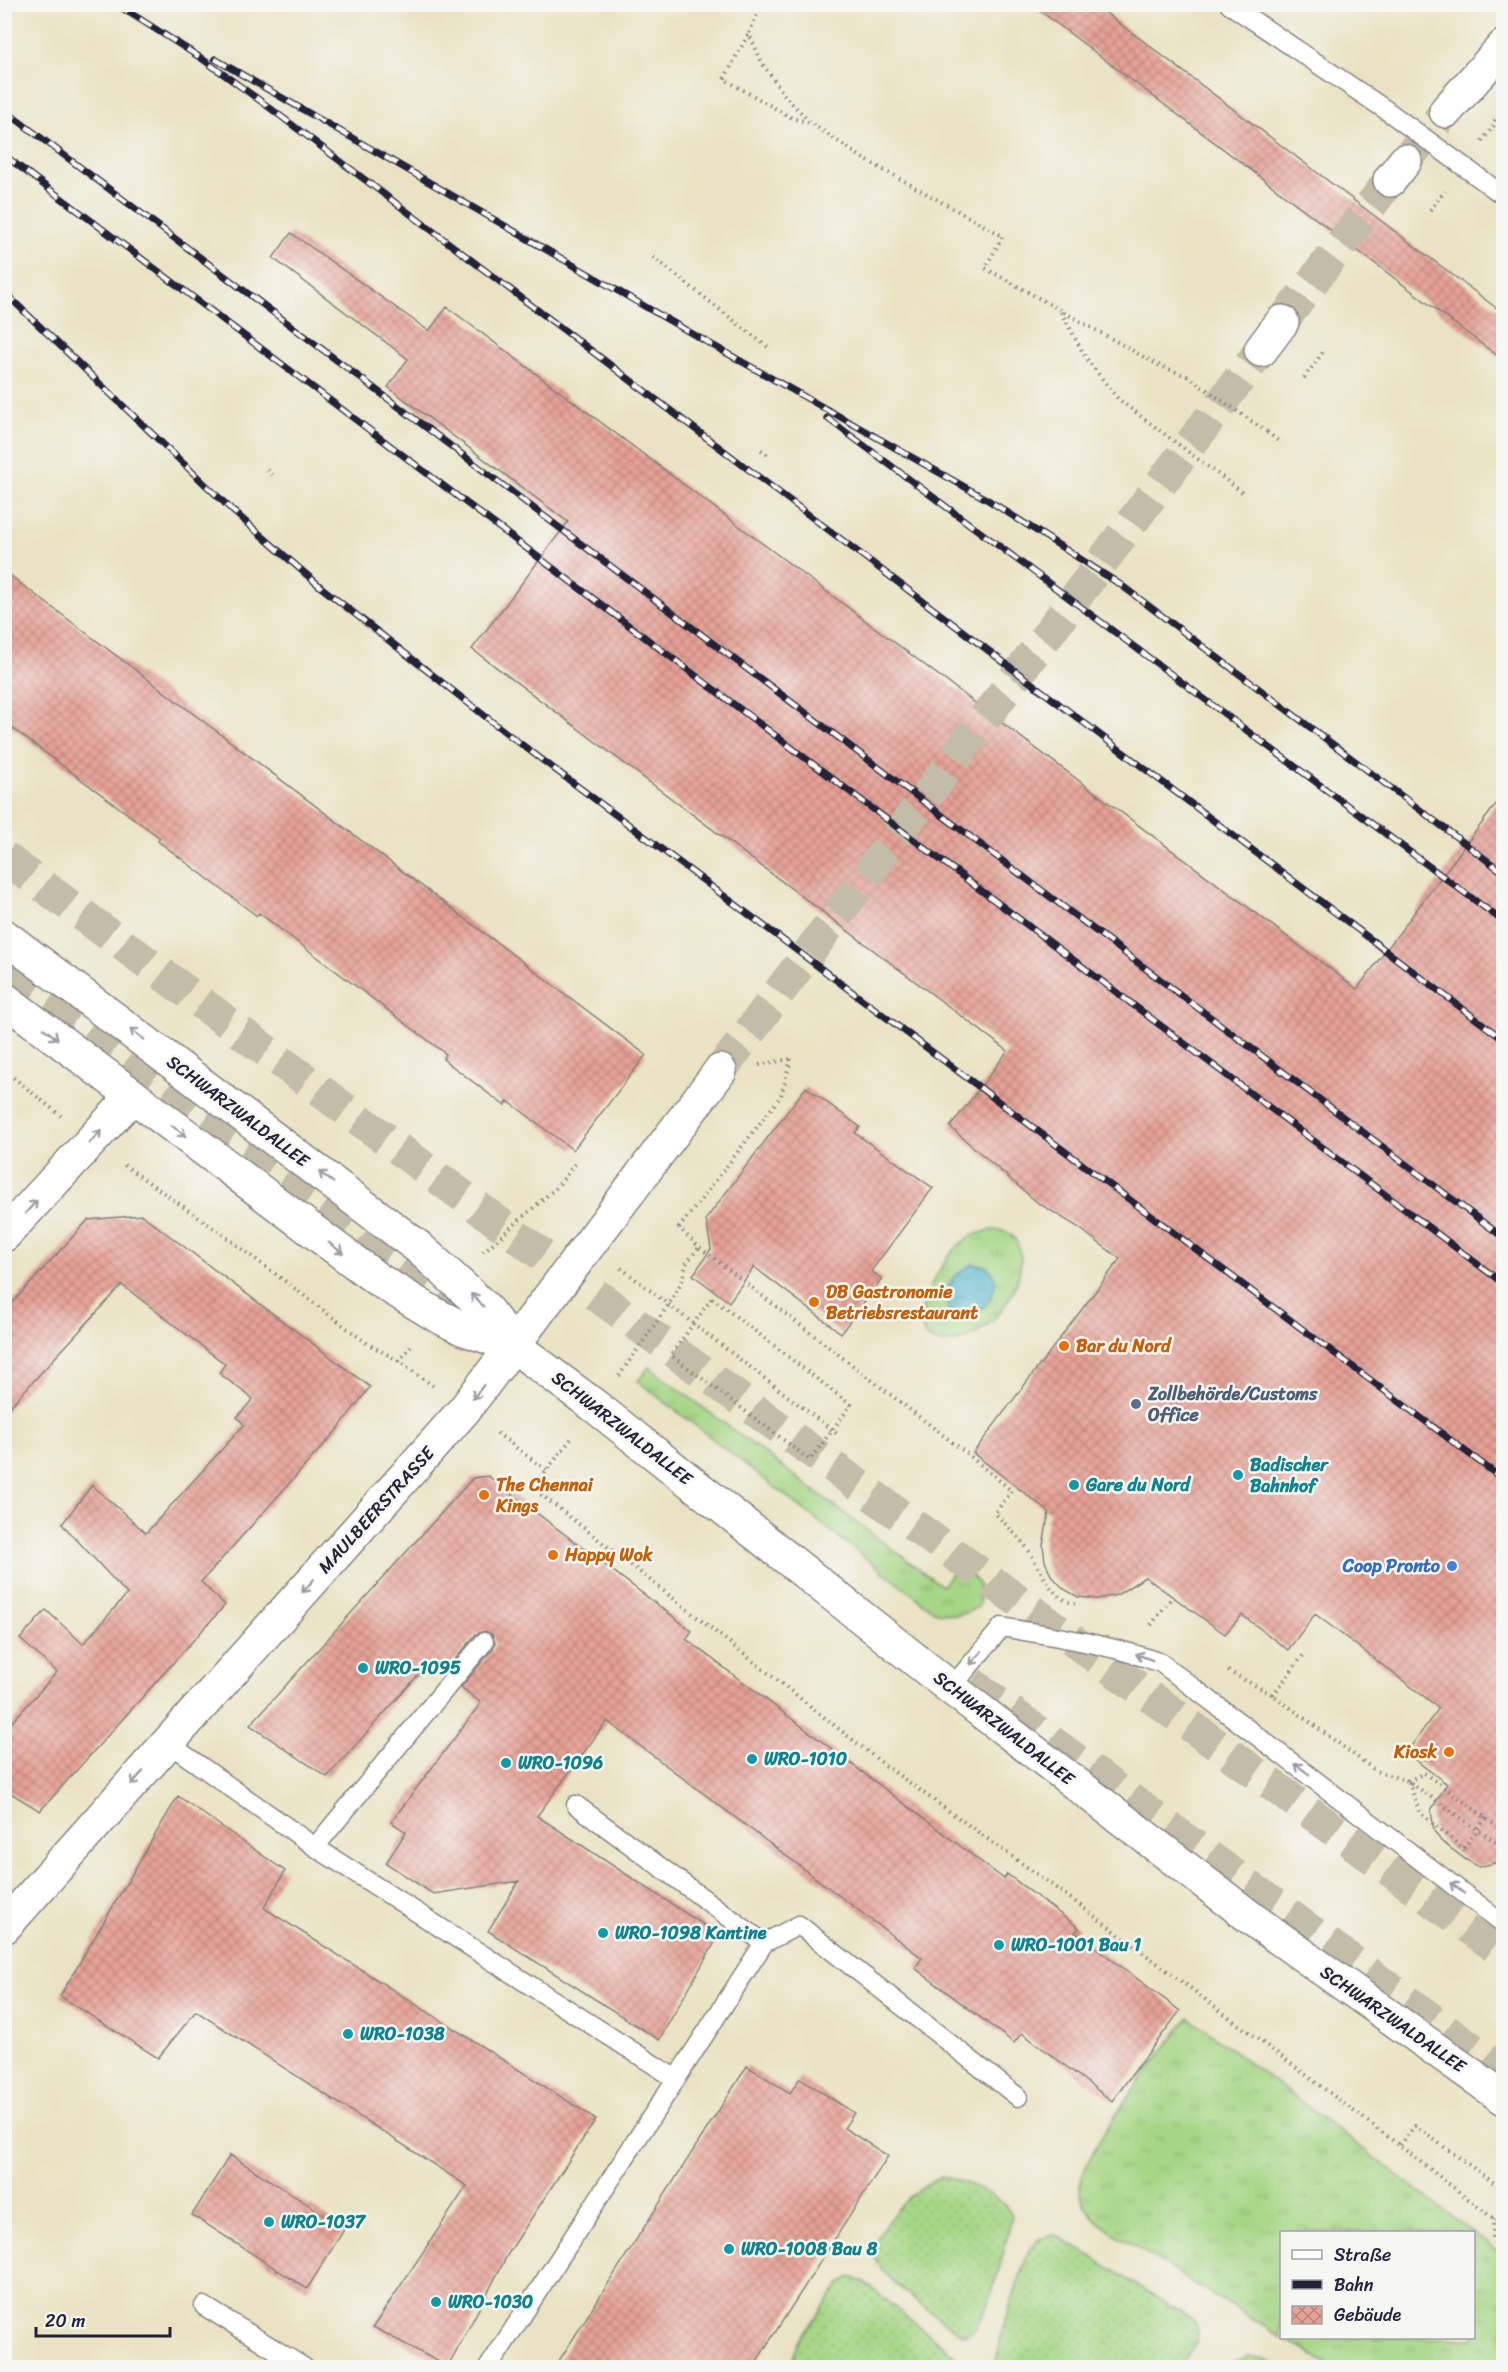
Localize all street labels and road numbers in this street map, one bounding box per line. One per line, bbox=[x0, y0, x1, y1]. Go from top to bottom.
street label: SCHWARZWALDALLEE bbox=[160, 1046, 317, 1176]
street label: SCHWARZWALDALLEE bbox=[544, 1362, 701, 1494]
street label: MAULBEERSTRASSE bbox=[310, 1438, 443, 1581]
street label: SCHWARZWALDALLEE bbox=[926, 1662, 1083, 1794]
street label: SCHWARZWALDALLEE bbox=[1313, 1956, 1474, 2082]

